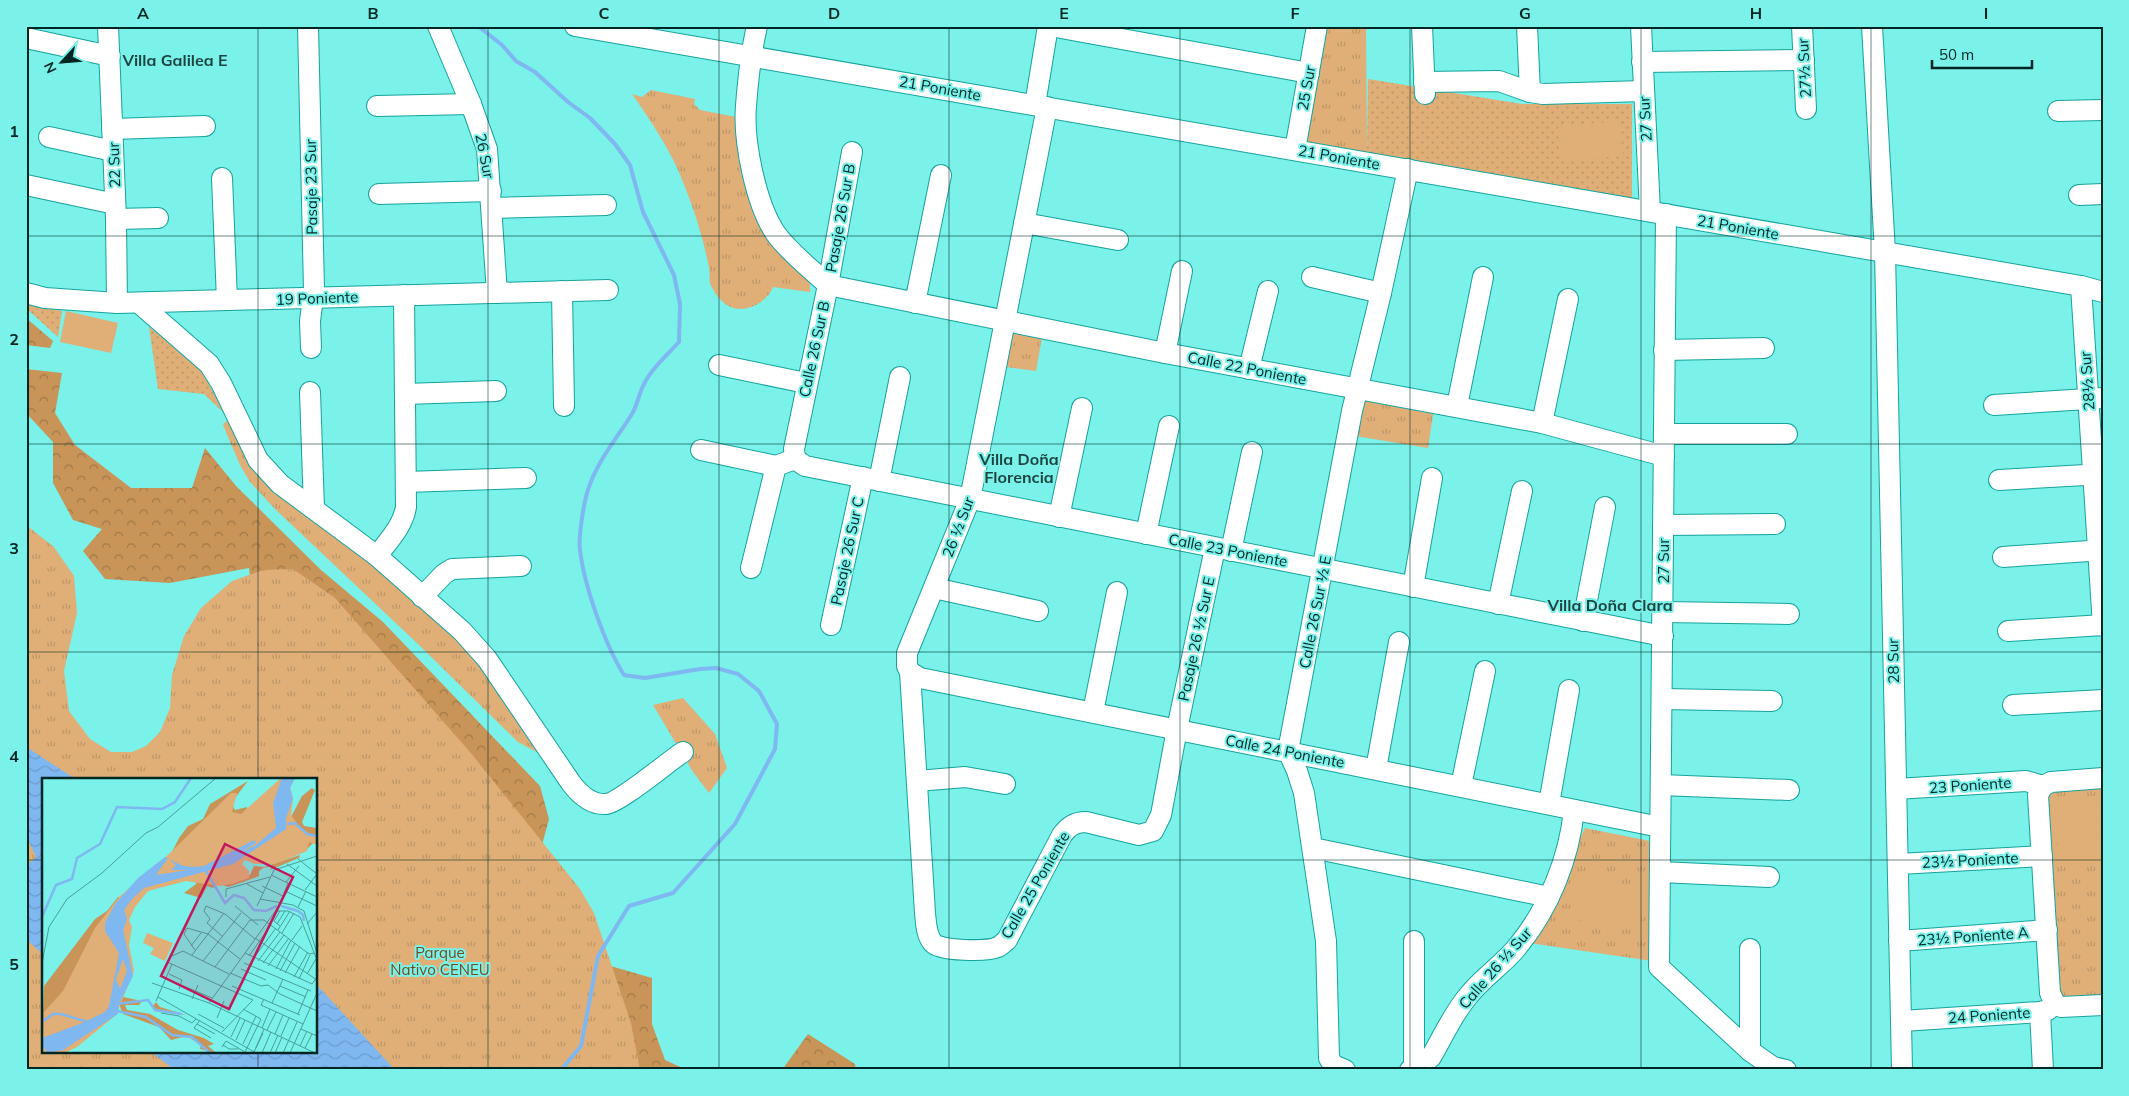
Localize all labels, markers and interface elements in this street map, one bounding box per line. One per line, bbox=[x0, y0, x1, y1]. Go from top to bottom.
text: A bbox=[137, 3, 149, 23]
text: B bbox=[367, 3, 379, 23]
text: C bbox=[599, 3, 610, 23]
text: D bbox=[828, 3, 840, 23]
text: E bbox=[1059, 3, 1069, 23]
text: F bbox=[1290, 3, 1300, 23]
text: G bbox=[1519, 3, 1531, 23]
text: H bbox=[1750, 3, 1762, 23]
text: I bbox=[1984, 3, 1988, 23]
street label: 27½ Sur bbox=[1793, 37, 1815, 98]
north arrow bbox=[38, 38, 88, 88]
scale bar bbox=[1932, 38, 2032, 70]
text: 50 m bbox=[1939, 45, 1974, 64]
district label: Villa Galilea E bbox=[121, 50, 228, 70]
text: N bbox=[40, 59, 61, 76]
street label: 25 Sur bbox=[1293, 63, 1319, 112]
street label: 21 Poniente bbox=[898, 71, 982, 105]
street label: 27 Sur bbox=[1634, 95, 1656, 142]
text: 1 bbox=[9, 121, 19, 141]
street label: 26 Sur bbox=[471, 132, 499, 181]
street label: Pasaje 23 Sur bbox=[301, 138, 321, 235]
street label: 21 Poniente bbox=[1297, 140, 1381, 174]
street label: 22 Sur bbox=[104, 141, 124, 188]
street label: Pasaje 26 Sur B bbox=[821, 162, 859, 274]
street label: 21 Poniente bbox=[1696, 210, 1780, 244]
street label: 19 Poniente bbox=[275, 287, 359, 309]
street label: Calle 26 Sur B bbox=[795, 299, 833, 399]
text: 2 bbox=[9, 329, 19, 349]
street label: Calle 22 Poniente bbox=[1186, 347, 1308, 389]
street label: 28½ Sur bbox=[2075, 350, 2099, 411]
district label: Villa Doña Florencia bbox=[978, 449, 1059, 487]
street label: 26 ½ Sur bbox=[938, 494, 978, 560]
street label: Pasaje 26 Sur C bbox=[826, 495, 868, 607]
street label: Calle 23 Poniente bbox=[1167, 529, 1289, 571]
text: 3 bbox=[9, 538, 19, 558]
street label: 27 Sur bbox=[1654, 538, 1673, 584]
street label: Calle 26 Sur ½ E bbox=[1295, 554, 1335, 670]
street label: Pasaje 26 ½ Sur E bbox=[1174, 575, 1218, 703]
district label: Villa Doña Clara bbox=[1546, 595, 1673, 615]
street label: 28 Sur bbox=[1883, 638, 1903, 684]
street label: Calle 24 Poniente bbox=[1224, 730, 1346, 772]
text: 4 bbox=[9, 746, 19, 766]
street label: 23 Poniente bbox=[1928, 773, 2012, 797]
inset map bbox=[42, 778, 318, 1054]
street label: Calle 25 Poniente bbox=[997, 828, 1073, 942]
street label: 23½ Poniente bbox=[1921, 848, 2019, 872]
street label: Calle 26 ½ Sur bbox=[1454, 923, 1536, 1013]
street label: 23½ Poniente A bbox=[1917, 923, 2029, 949]
park label: Parque Nativo CENEU bbox=[390, 943, 490, 979]
text: 5 bbox=[9, 954, 19, 974]
street label: 24 Poniente bbox=[1947, 1003, 2031, 1027]

